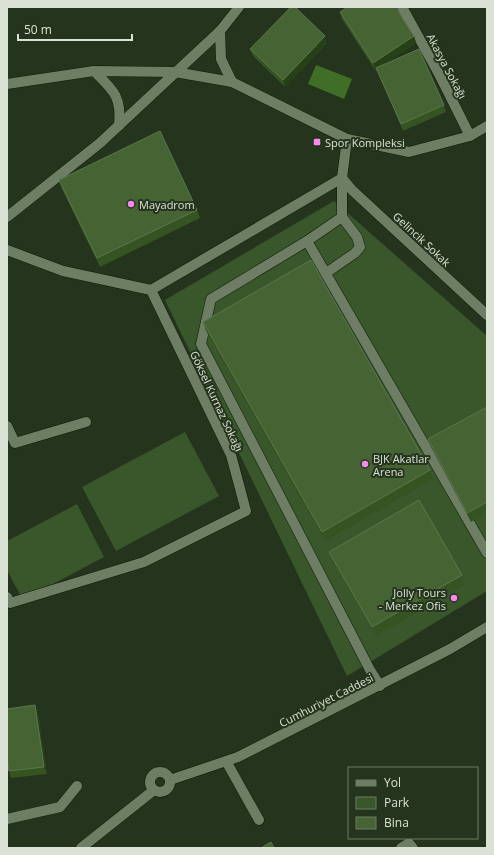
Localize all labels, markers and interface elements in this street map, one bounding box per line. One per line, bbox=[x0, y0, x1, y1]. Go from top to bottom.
scale bar bbox=[18, 16, 132, 42]
text: 50 m bbox=[24, 21, 52, 38]
street label: Akasya Sokağı bbox=[424, 31, 470, 101]
place label: Spor Kompleksi bbox=[325, 135, 405, 150]
marker: Spor Kompleksi bbox=[312, 137, 322, 147]
place label: Mayadrom bbox=[139, 197, 195, 212]
marker: Mayadrom bbox=[126, 199, 136, 209]
street label: Gelincik Sokak bbox=[390, 208, 454, 270]
street label: Göksel Kurnaz Sokağı bbox=[187, 348, 247, 454]
place label: BJK Akatlar Arena bbox=[373, 451, 429, 479]
marker: BJK Akatlar Arena bbox=[360, 459, 370, 469]
place label: Jolly Tours - Merkez Ofis bbox=[379, 585, 446, 613]
marker: Jolly Tours - Merkez Ofis bbox=[449, 593, 459, 603]
street label: Cumhuriyet Caddesi bbox=[276, 670, 376, 730]
legend bbox=[348, 767, 478, 839]
text: Yol bbox=[384, 774, 401, 791]
text: Park bbox=[384, 794, 410, 811]
text: Bina bbox=[384, 814, 409, 831]

